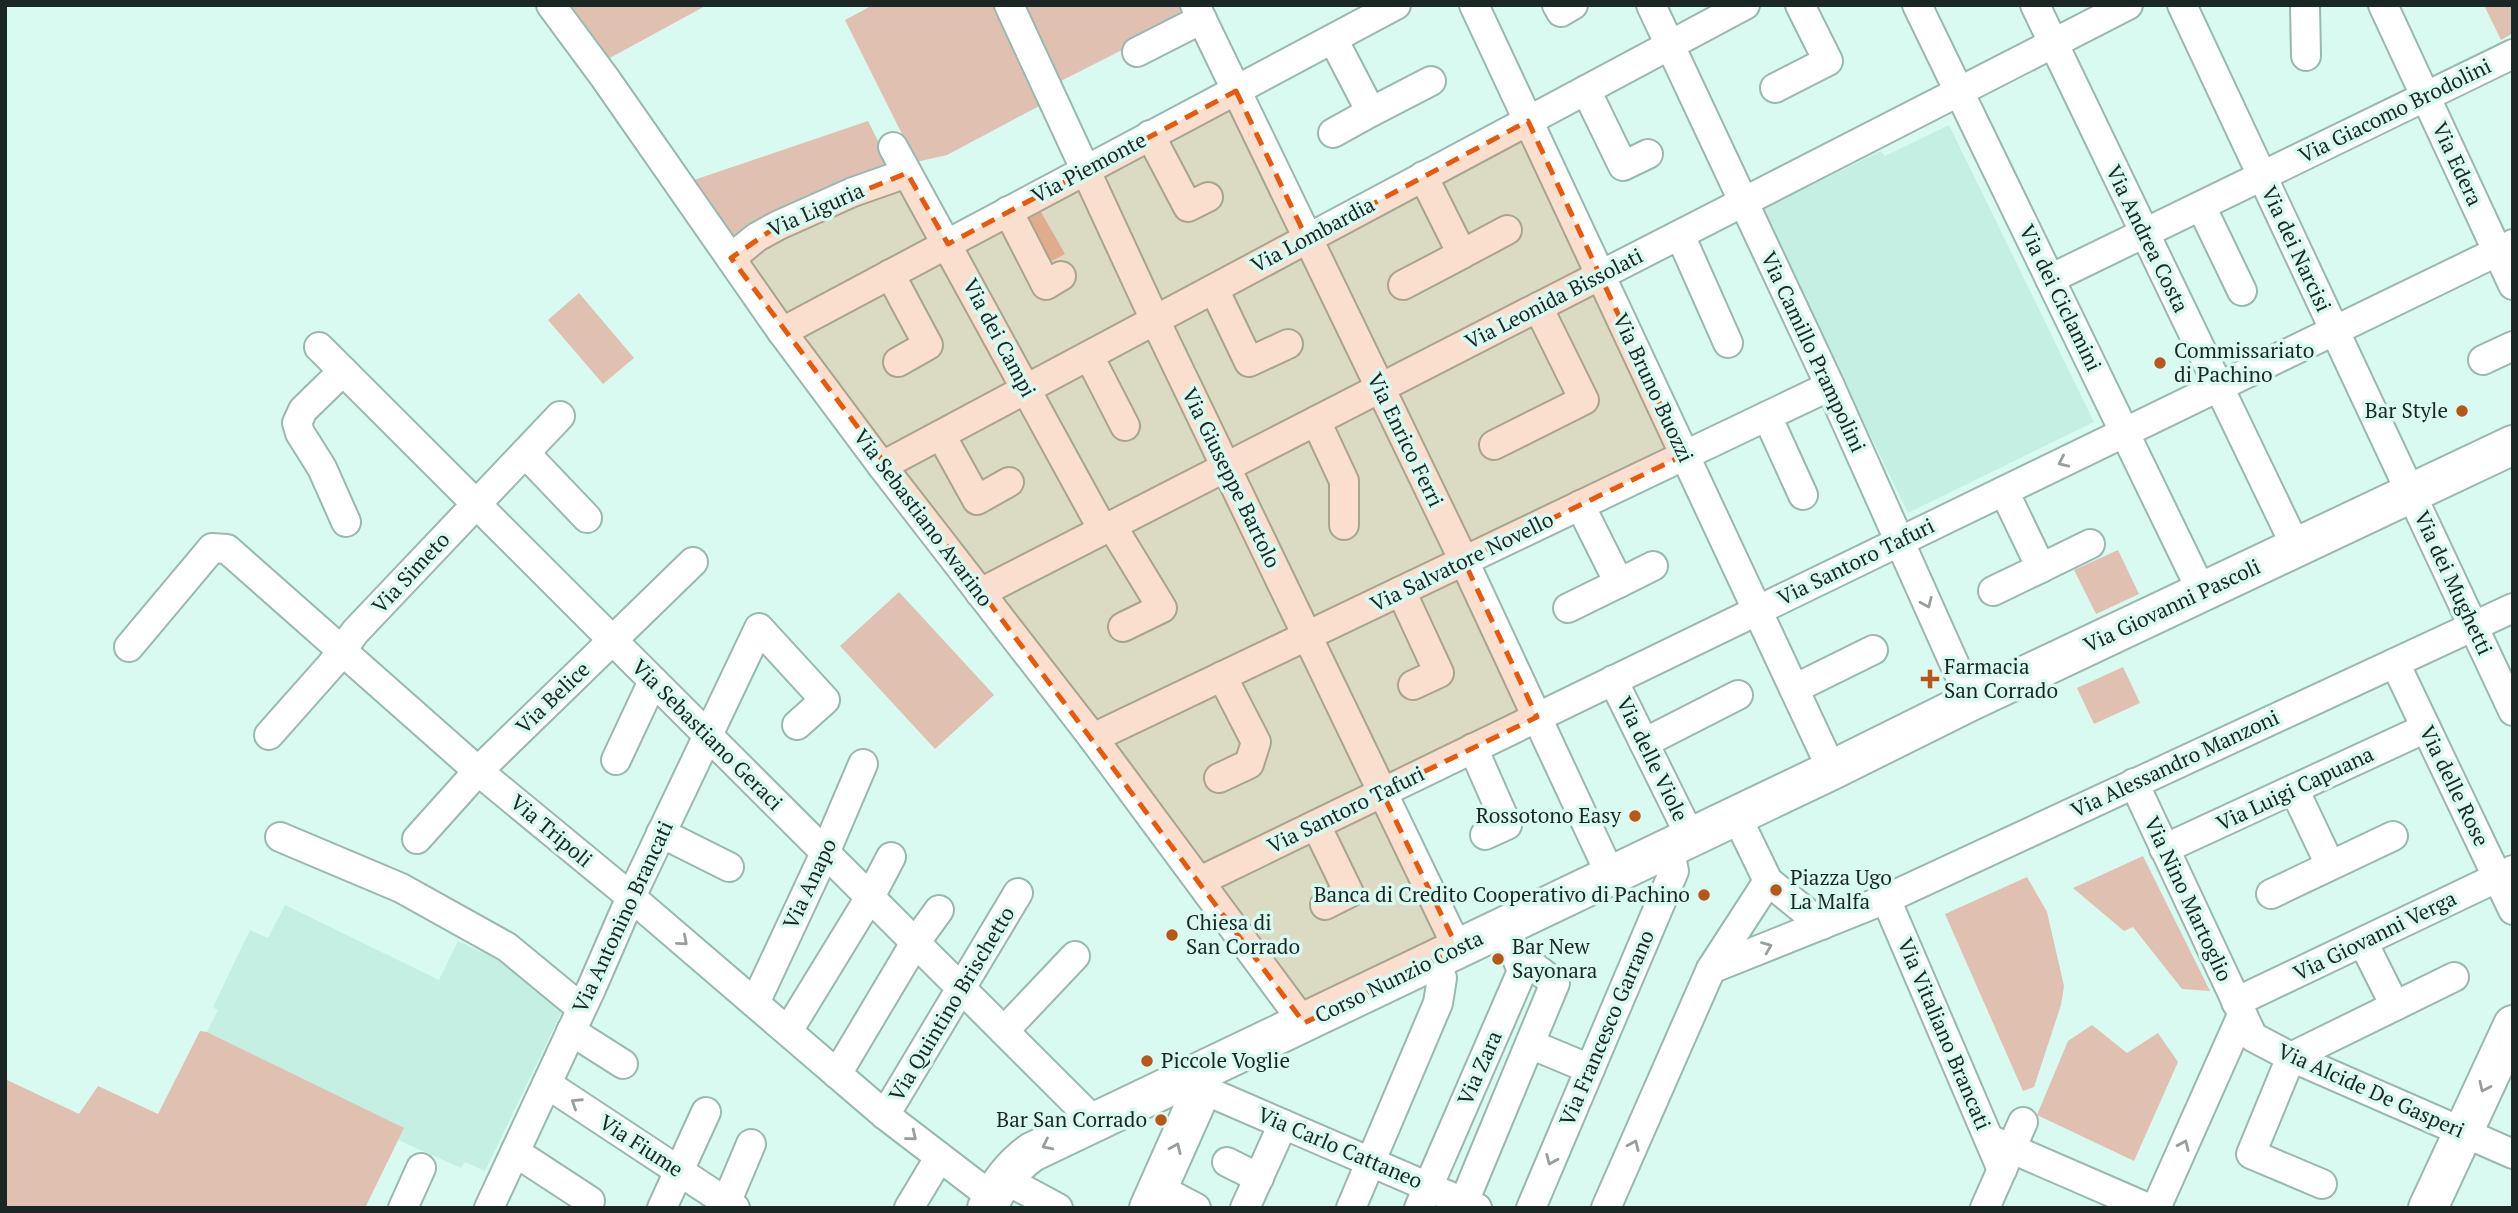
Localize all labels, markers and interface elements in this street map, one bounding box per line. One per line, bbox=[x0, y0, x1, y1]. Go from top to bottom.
street label: Via Giacomo Brodolini bbox=[2294, 51, 2495, 169]
street label: Via Edera bbox=[2426, 117, 2490, 210]
street label: Via Piemonte bbox=[1026, 125, 1151, 209]
street label: Via Andrea Costa bbox=[2100, 160, 2196, 317]
street label: Via Liguria bbox=[763, 175, 868, 243]
street label: Via dei Narcisi bbox=[2256, 181, 2338, 316]
street label: Via Lombardia bbox=[1246, 190, 1380, 278]
street label: Via dei Ciclamini bbox=[2013, 220, 2109, 376]
street label: Via Leonida Bissolati bbox=[1460, 241, 1647, 355]
street label: Via Camillo Prampolini bbox=[1755, 247, 1873, 457]
street label: Via dei Campi bbox=[957, 273, 1043, 402]
street label: Via Bruno Buozzi bbox=[1607, 309, 1701, 467]
place label: Commissariato di Pachino bbox=[2174, 336, 2314, 388]
marker: Commissariato di Pachino bbox=[2152, 355, 2168, 371]
street label: Via Enrico Ferri bbox=[1361, 368, 1450, 511]
street label: Via Giuseppe Bartolo bbox=[1176, 383, 1288, 572]
place label: Bar Style bbox=[2365, 396, 2448, 424]
marker: Bar Style bbox=[2454, 403, 2470, 419]
street label: Via Sebastiano Avarino bbox=[848, 423, 1000, 612]
one-way arrow bbox=[2058, 454, 2071, 468]
street label: Via Salvatore Novello bbox=[1365, 505, 1558, 618]
street label: Via dei Mughetti bbox=[2408, 506, 2500, 659]
street label: Via Santoro Tafuri bbox=[1772, 511, 1939, 611]
street label: Via Simeto bbox=[365, 525, 455, 619]
street label: Via Giovanni Pascoli bbox=[2079, 552, 2264, 658]
one-way arrow bbox=[1919, 595, 1933, 608]
place label: Farmacia San Corrado bbox=[1944, 652, 2058, 704]
street label: Via Sebastiano Geraci bbox=[626, 653, 789, 816]
street label: Via Belice bbox=[509, 655, 595, 739]
marker: Farmacia San Corrado bbox=[1922, 671, 1938, 687]
street label: Via delle Viole bbox=[1611, 692, 1695, 826]
street label: Via Alessandro Manzoni bbox=[2066, 703, 2283, 824]
street label: Via delle Rose bbox=[2414, 720, 2496, 851]
street label: Via Luigi Capuana bbox=[2211, 739, 2378, 837]
street label: Via Santoro Tafuri bbox=[1262, 759, 1429, 859]
street label: Via Tripoli bbox=[505, 788, 599, 873]
place label: Rossotono Easy bbox=[1476, 801, 1621, 829]
marker: Rossotono Easy bbox=[1627, 808, 1643, 824]
street label: Via Nino Martoglio bbox=[2138, 812, 2239, 986]
street label: Via Antonino Brancati bbox=[565, 816, 679, 1017]
street label: Via Anapo bbox=[776, 834, 842, 933]
place label: Piazza Ugo La Malfa bbox=[1790, 863, 1892, 915]
place label: Banca di Credito Cooperativo di Pachino bbox=[1314, 880, 1690, 908]
marker: Piazza Ugo La Malfa bbox=[1768, 882, 1784, 898]
street label: Via Giovanni Verga bbox=[2288, 883, 2461, 987]
marker: Banca di Credito Cooperativo di Pachino bbox=[1696, 887, 1712, 903]
street label: Via Quintino Brischetto bbox=[882, 901, 1020, 1106]
place label: Chiesa di San Corrado bbox=[1186, 908, 1300, 960]
street label: Corso Nunzio Costa bbox=[1310, 923, 1488, 1029]
street label: Via Francesco Garrano bbox=[1552, 925, 1660, 1130]
marker: Chiesa di San Corrado bbox=[1164, 927, 1180, 943]
place label: Bar New Sayonara bbox=[1512, 932, 1598, 984]
one-way arrow bbox=[674, 933, 687, 945]
street label: Via Vitaliano Brancati bbox=[1892, 933, 1998, 1134]
one-way arrow bbox=[1760, 942, 1772, 956]
marker: Bar New Sayonara bbox=[1490, 951, 1506, 967]
street label: Via Zara bbox=[1450, 1026, 1508, 1109]
street label: Via Alcide De Gasperi bbox=[2274, 1036, 2469, 1144]
place label: Piccole Voglie bbox=[1161, 1046, 1290, 1074]
marker: Piccole Voglie bbox=[1139, 1053, 1155, 1069]
one-way arrow bbox=[2478, 1080, 2492, 1092]
one-way arrow bbox=[571, 1099, 584, 1111]
street label: Via Carlo Cattaneo bbox=[1254, 1100, 1427, 1194]
place label: Bar San Corrado bbox=[996, 1105, 1147, 1133]
street label: Via Fiume bbox=[594, 1108, 689, 1183]
marker: Bar San Corrado bbox=[1153, 1112, 1169, 1128]
one-way arrow bbox=[904, 1128, 917, 1141]
one-way arrow bbox=[1042, 1137, 1054, 1151]
one-way arrow bbox=[1626, 1140, 1640, 1152]
one-way arrow bbox=[2176, 1140, 2190, 1153]
one-way arrow bbox=[1168, 1143, 1182, 1155]
one-way arrow bbox=[1546, 1153, 1560, 1165]

